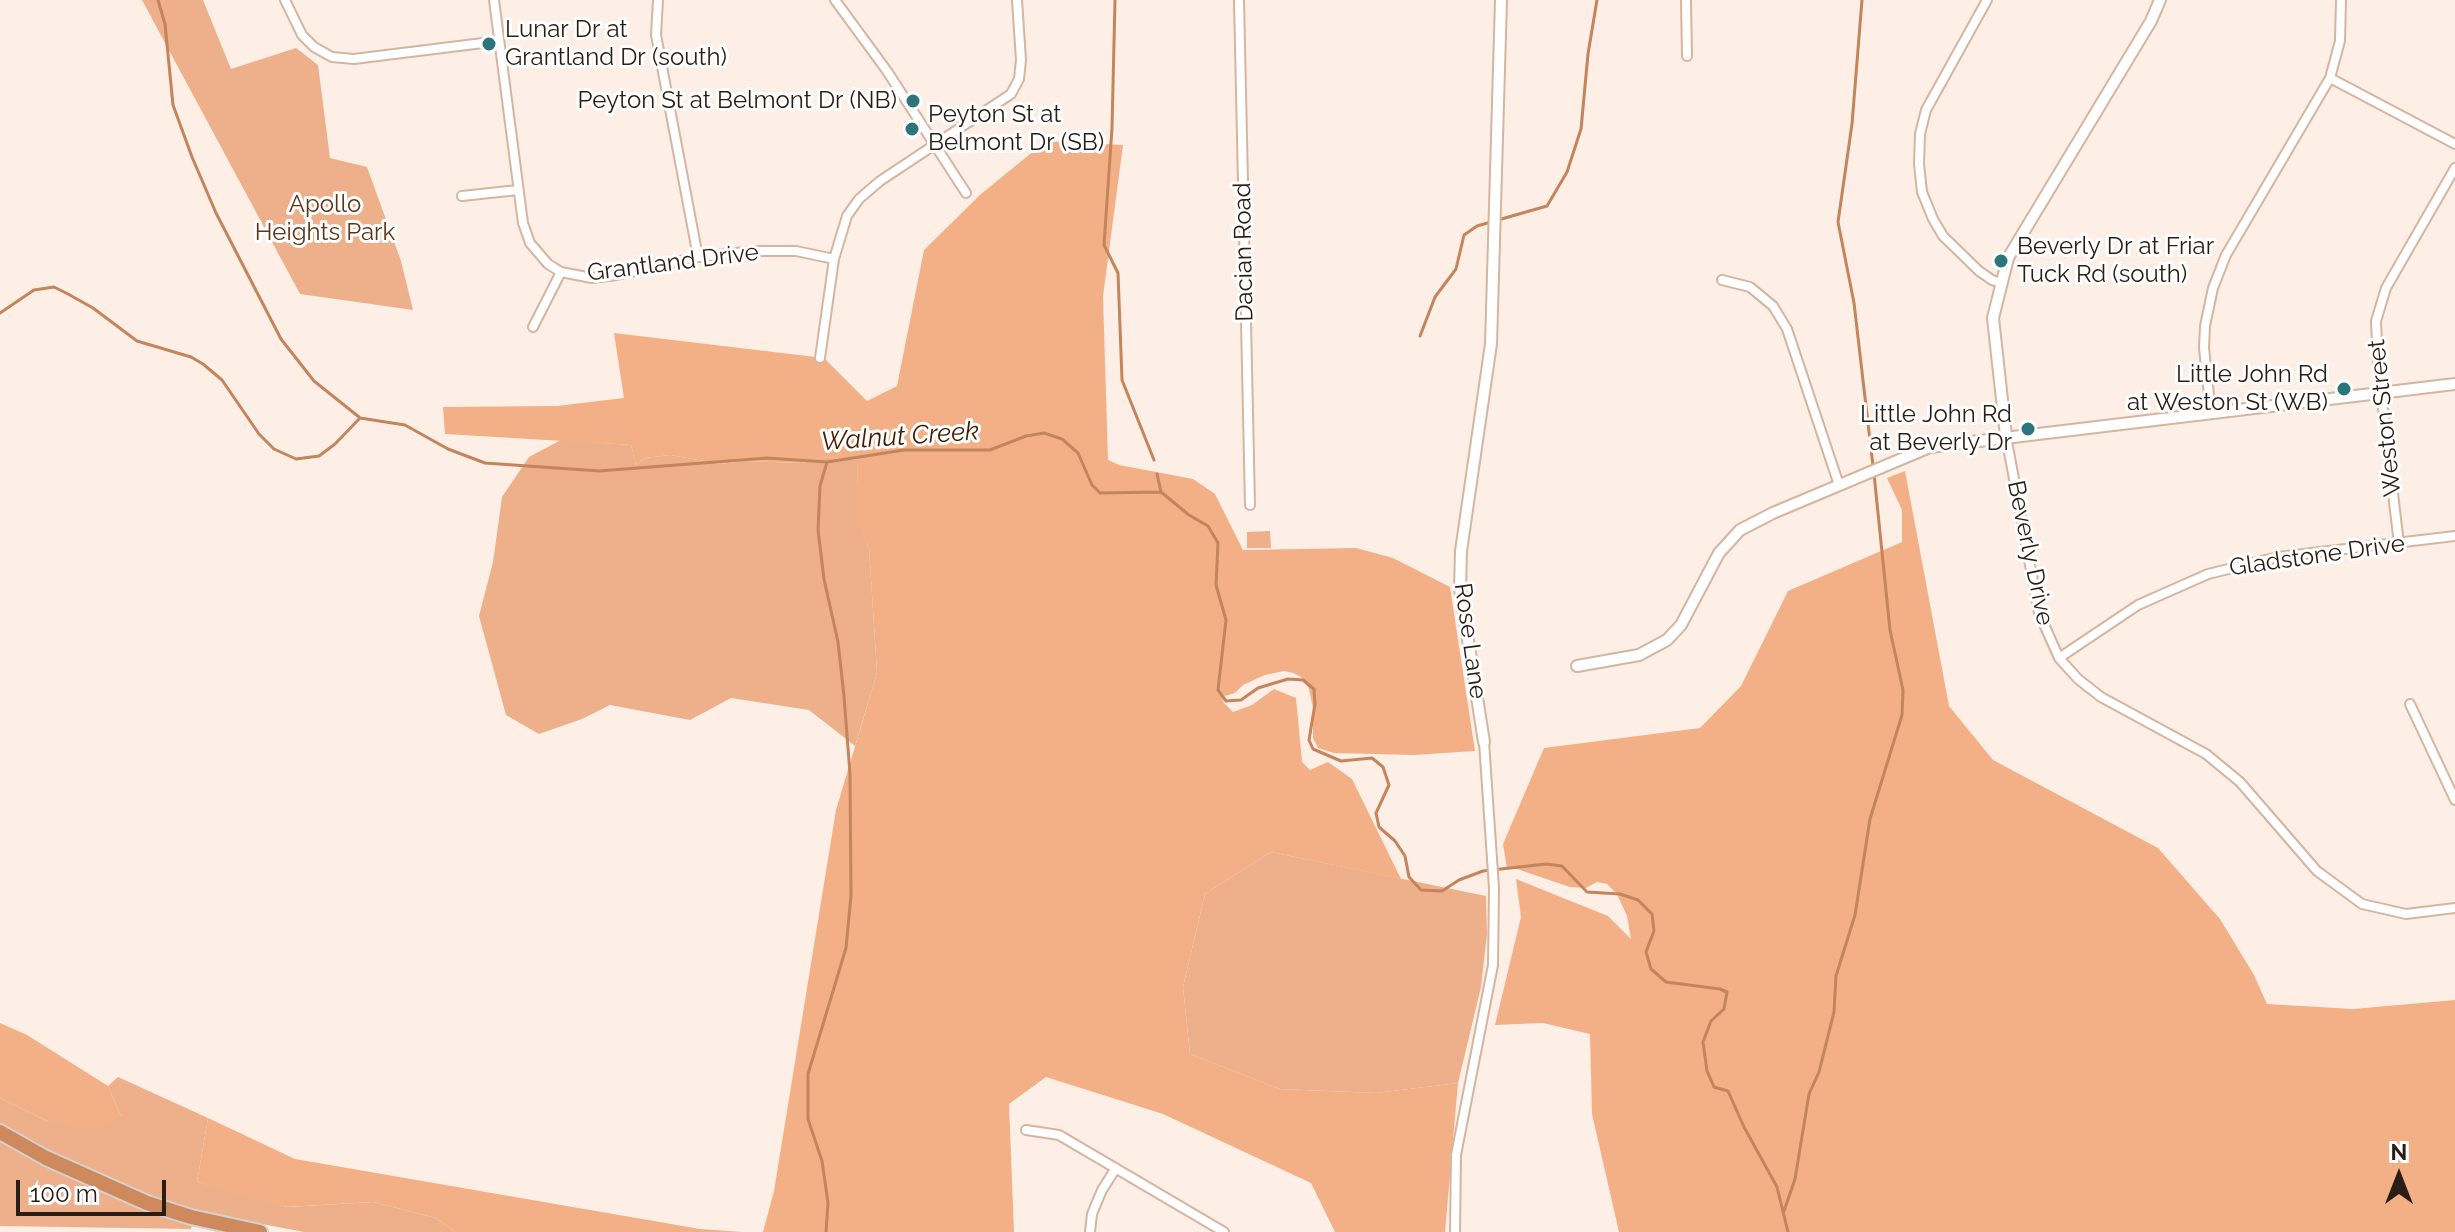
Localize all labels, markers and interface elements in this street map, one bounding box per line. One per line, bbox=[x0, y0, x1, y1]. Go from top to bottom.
place label: Lunar Dr at Grantland Dr (south) bbox=[505, 16, 727, 72]
marker: Lunar Dr at Grantland Dr (south) bbox=[480, 35, 498, 53]
place label: Peyton St at Belmont Dr (NB) bbox=[578, 87, 897, 115]
marker: Peyton St at Belmont Dr (NB) bbox=[904, 92, 922, 110]
place label: Peyton St at Belmont Dr (SB) bbox=[928, 101, 1104, 157]
marker: Peyton St at Belmont Dr (SB) bbox=[903, 120, 921, 138]
street label: Dacian Road bbox=[1228, 182, 1260, 322]
park label: Apollo Heights Park bbox=[255, 191, 395, 247]
place label: Beverly Dr at Friar Tuck Rd (south) bbox=[2017, 233, 2214, 289]
street label: Grantland Drive bbox=[586, 238, 760, 288]
marker: Beverly Dr at Friar Tuck Rd (south) bbox=[1992, 252, 2010, 270]
street label: Weston Street bbox=[2362, 338, 2408, 498]
place label: Little John Rd at Weston St (WB) bbox=[2127, 361, 2328, 417]
marker: Little John Rd at Weston St (WB) bbox=[2335, 380, 2353, 398]
place label: Little John Rd at Beverly Dr bbox=[1860, 401, 2012, 457]
water label: Walnut Creek bbox=[820, 416, 980, 458]
marker: Little John Rd at Beverly Dr bbox=[2019, 420, 2037, 438]
street label: Beverly Drive bbox=[2001, 478, 2059, 628]
street label: Gladstone Drive bbox=[2227, 529, 2407, 583]
street label: Rose Lane bbox=[1448, 581, 1492, 701]
north arrow bbox=[2359, 1136, 2439, 1216]
text: N bbox=[2391, 1139, 2407, 1165]
scale bar bbox=[20, 1164, 170, 1214]
text: 100 m bbox=[30, 1179, 98, 1208]

